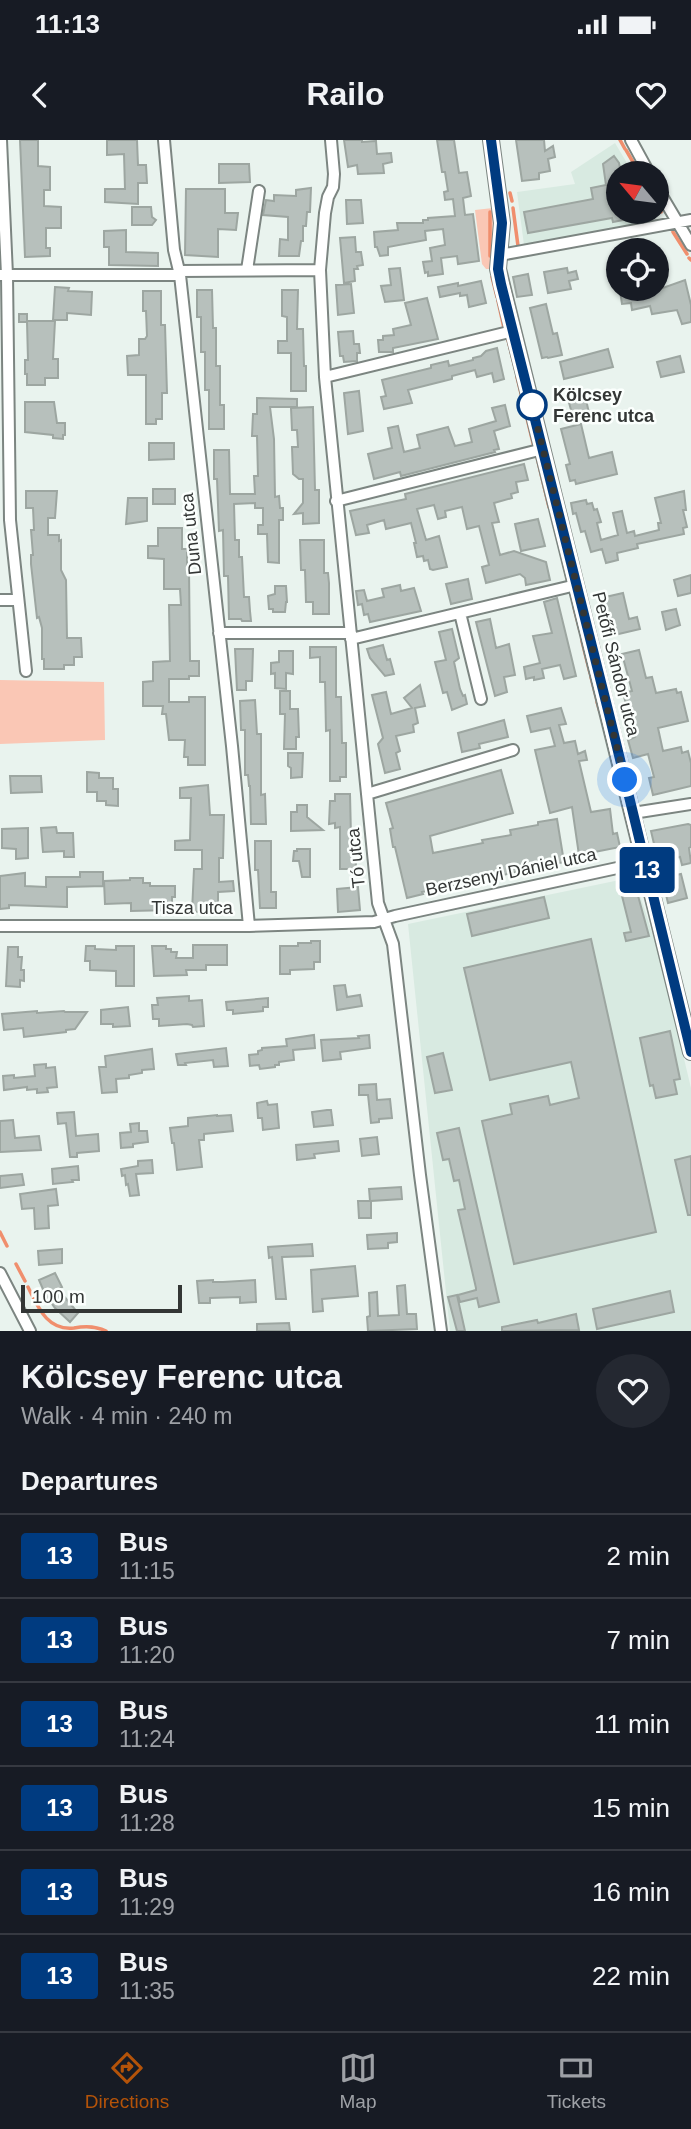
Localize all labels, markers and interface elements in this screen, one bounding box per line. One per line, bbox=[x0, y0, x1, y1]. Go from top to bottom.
text: 11:13 bbox=[35, 9, 100, 39]
icon: back bbox=[21, 76, 59, 114]
text: Railo bbox=[306, 76, 385, 112]
icon: heart bbox=[632, 76, 670, 114]
north arrow bbox=[606, 161, 668, 224]
map controls bbox=[606, 161, 669, 301]
button: locate bbox=[606, 238, 669, 301]
place label: Kölcsey Ferenc utca bbox=[553, 385, 655, 426]
marker: Kölcsey Ferenc utca bbox=[517, 390, 547, 420]
street label: Duna utca bbox=[177, 491, 205, 576]
street label: Petőfi Sándor utca bbox=[588, 590, 644, 739]
your location bbox=[607, 762, 642, 797]
street label: Tó utca bbox=[343, 826, 369, 889]
street label: Berzsenyi Dániel utca bbox=[424, 844, 599, 900]
line badge: 13 bbox=[616, 847, 678, 893]
text: 13 bbox=[634, 856, 660, 883]
street label: Tisza utca bbox=[151, 898, 234, 918]
scale bar bbox=[21, 1282, 182, 1314]
text: 100 m bbox=[32, 1286, 85, 1307]
button: heart bbox=[596, 1354, 670, 1428]
text: Kölcsey Ferenc utca bbox=[21, 1358, 342, 1395]
text: Walk · 4 min · 240 m bbox=[21, 1403, 232, 1429]
text: Departures bbox=[21, 1466, 158, 1496]
text: Bus bbox=[119, 1527, 168, 1557]
text: 2 min bbox=[606, 1541, 670, 1571]
text: 13 bbox=[46, 1542, 73, 1569]
text: 11:15 bbox=[119, 1558, 175, 1584]
text: Bus bbox=[119, 1611, 168, 1641]
text: 7 min bbox=[606, 1625, 670, 1655]
text: 13 bbox=[46, 1626, 73, 1653]
text: 11:20 bbox=[119, 1642, 175, 1668]
text: Bus bbox=[119, 1695, 168, 1725]
text: 11 min bbox=[594, 1709, 670, 1739]
text: 13 bbox=[46, 1710, 73, 1737]
text: 11:24 bbox=[119, 1726, 175, 1752]
text: Bus bbox=[119, 1779, 168, 1809]
text: 15 min bbox=[592, 1793, 670, 1823]
text: 13 bbox=[46, 1794, 73, 1821]
text: 11:28 bbox=[119, 1810, 175, 1836]
text: Bus bbox=[119, 1863, 168, 1893]
text: 16 min bbox=[592, 1877, 670, 1907]
text: 13 bbox=[46, 1878, 73, 1905]
text: 11:29 bbox=[119, 1894, 175, 1920]
text: Bus bbox=[119, 1947, 168, 1977]
text: 22 min bbox=[592, 1961, 670, 1991]
text: 13 bbox=[46, 1962, 73, 1989]
text: 11:35 bbox=[119, 1978, 175, 2004]
tab: Directions bbox=[85, 2049, 169, 2113]
tab: Map bbox=[339, 2049, 377, 2113]
tab: Tickets bbox=[547, 2049, 606, 2113]

